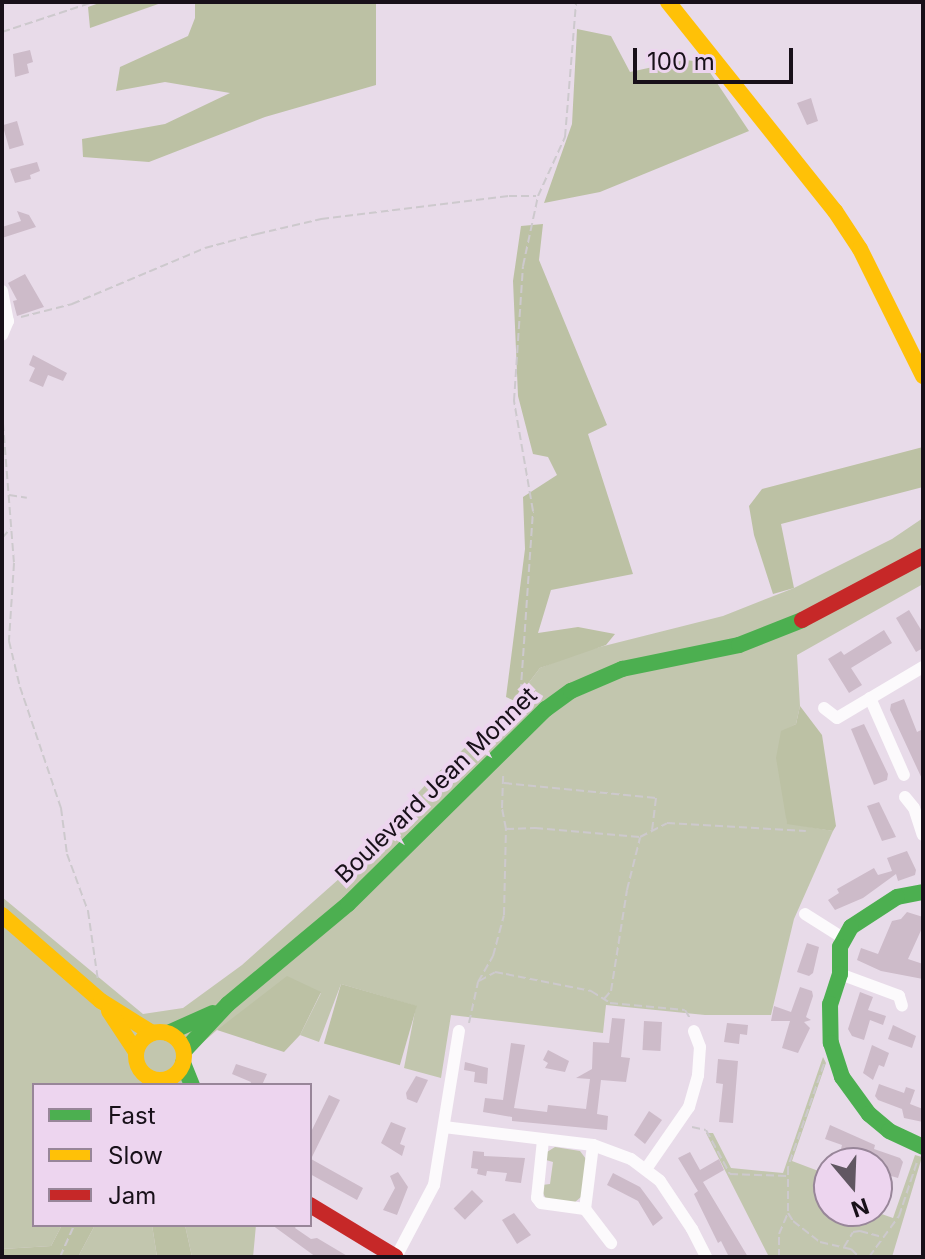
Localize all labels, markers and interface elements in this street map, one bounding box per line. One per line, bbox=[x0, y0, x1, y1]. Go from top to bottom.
scale bar bbox=[637, 32, 797, 82]
text: 100 m bbox=[647, 47, 715, 76]
street label: Boulevard Jean Monnet bbox=[329, 681, 543, 889]
legend bbox=[32, 1083, 312, 1227]
text: Fast bbox=[108, 1101, 156, 1130]
text: Slow bbox=[108, 1141, 163, 1170]
north arrow bbox=[813, 1147, 893, 1227]
text: Jam bbox=[108, 1181, 156, 1210]
text: N bbox=[848, 1193, 872, 1223]

